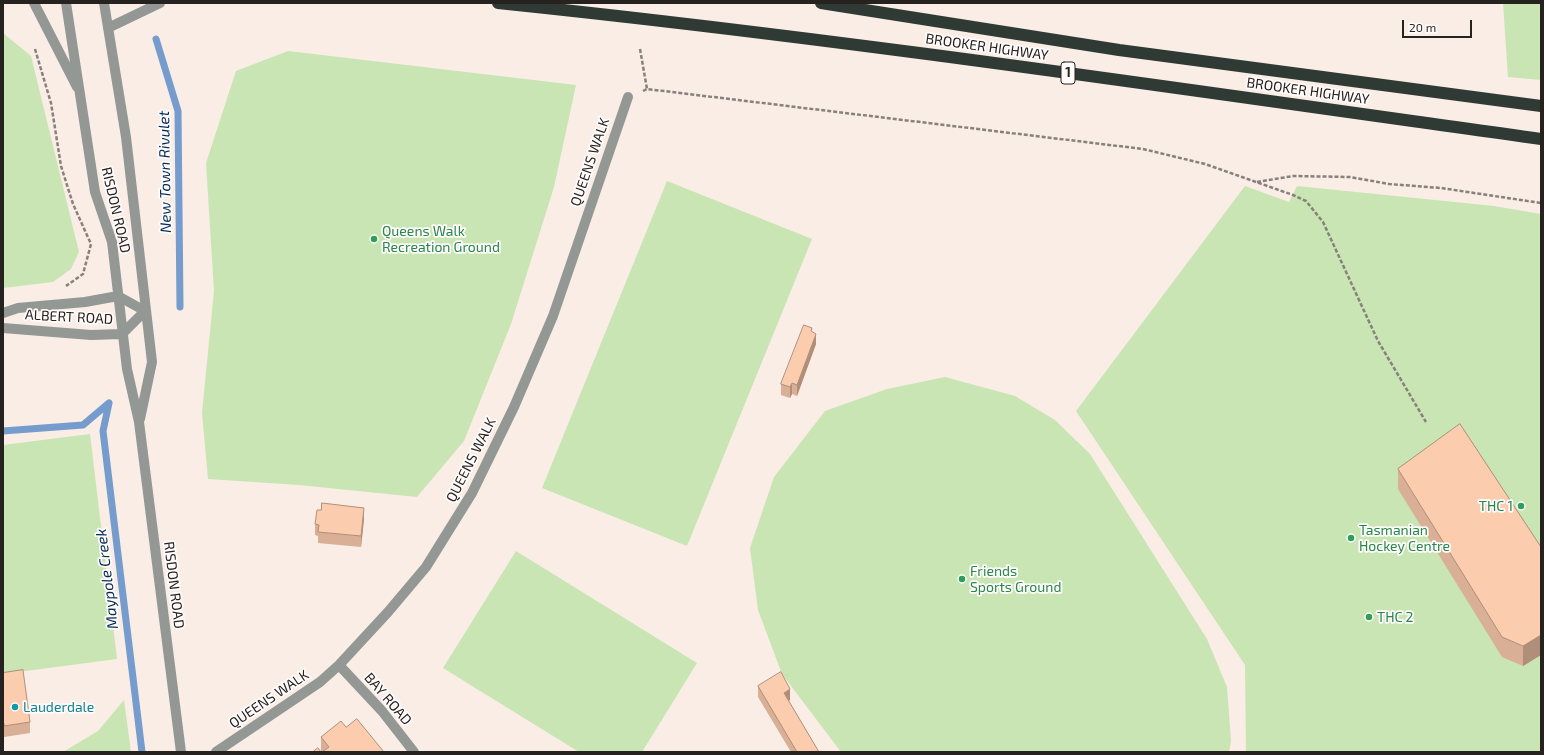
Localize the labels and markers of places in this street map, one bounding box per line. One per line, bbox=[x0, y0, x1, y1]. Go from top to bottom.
place label: Queens Walk Recreation Ground bbox=[382, 223, 500, 256]
marker: Queens Walk Recreation Ground bbox=[369, 234, 379, 244]
place label: THC 1 bbox=[1479, 498, 1513, 514]
marker: THC 1 bbox=[1516, 501, 1526, 511]
place label: Tasmanian Hockey Centre bbox=[1359, 522, 1450, 554]
marker: Tasmanian Hockey Centre bbox=[1346, 533, 1356, 543]
place label: Friends Sports Ground bbox=[970, 563, 1061, 596]
marker: Friends Sports Ground bbox=[957, 574, 967, 584]
place label: THC 2 bbox=[1377, 609, 1413, 625]
marker: THC 2 bbox=[1364, 612, 1374, 622]
place label: Lauderdale bbox=[23, 699, 94, 715]
marker: Lauderdale bbox=[10, 702, 20, 712]

